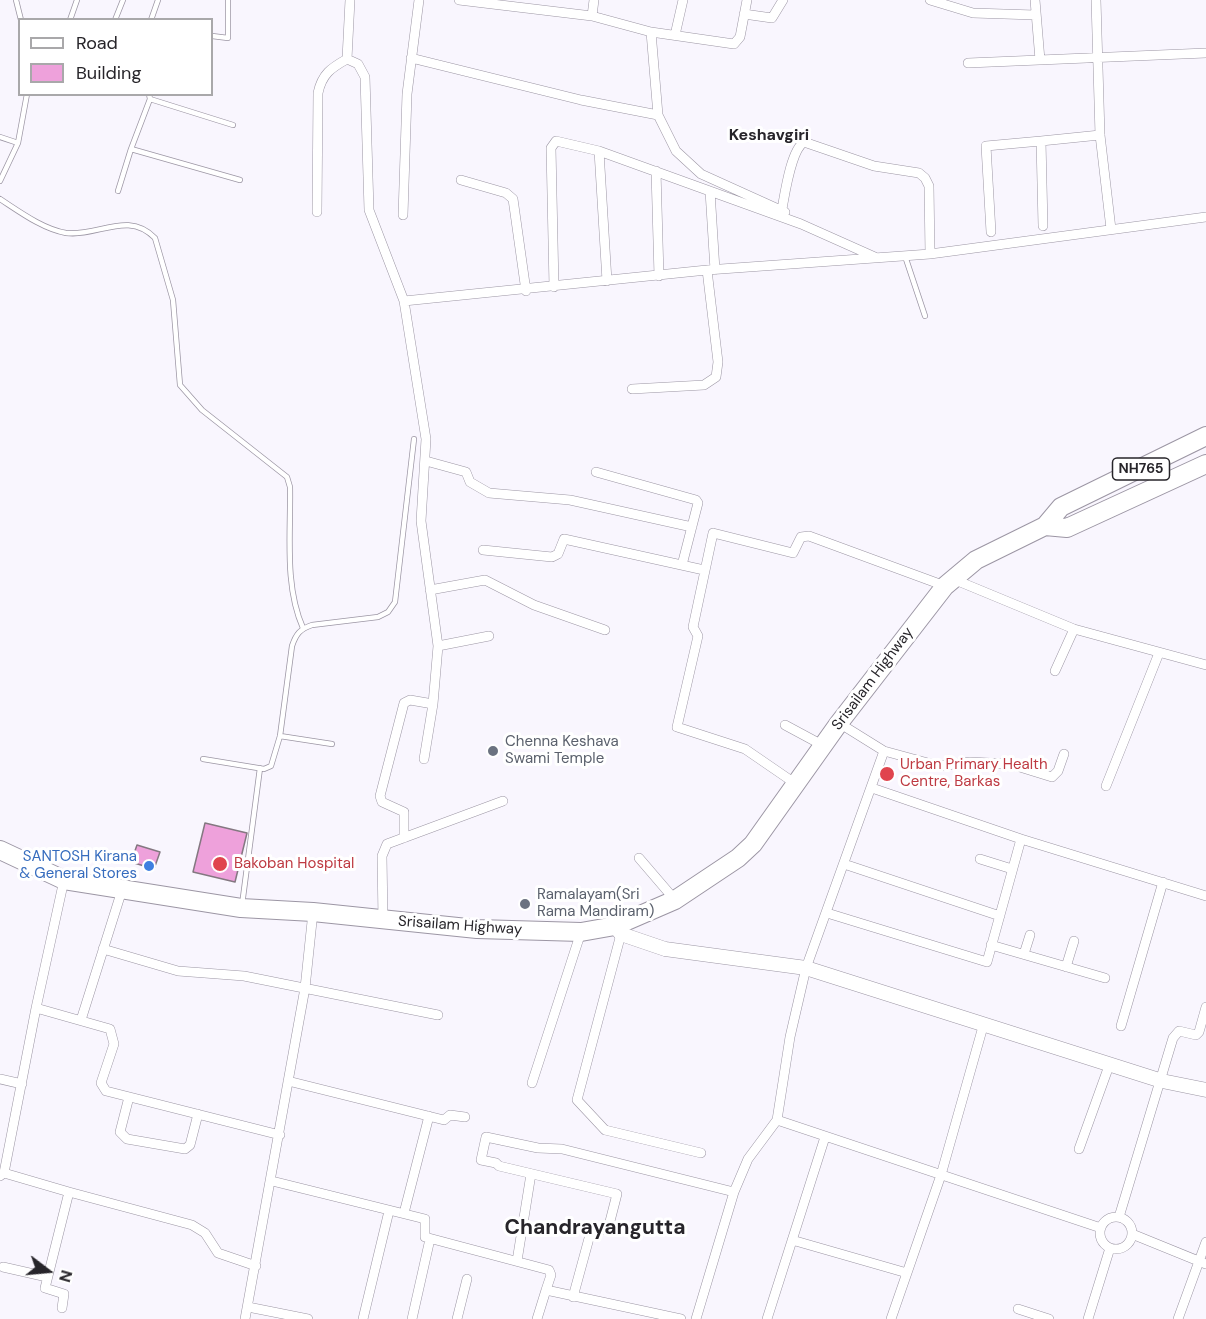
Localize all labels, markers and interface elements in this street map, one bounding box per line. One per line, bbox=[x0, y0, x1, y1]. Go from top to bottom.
legend bbox=[18, 18, 213, 96]
text: Road bbox=[76, 31, 118, 55]
text: Building bbox=[76, 61, 141, 85]
district label: Keshavgiri bbox=[729, 126, 809, 146]
road number: NH765 bbox=[1112, 458, 1170, 480]
street label: Srisailam Highway bbox=[828, 624, 918, 734]
place label: Chenna Keshava Swami Temple bbox=[505, 733, 619, 768]
marker: Chenna Keshava Swami Temple bbox=[486, 744, 500, 758]
place label: Urban Primary Health Centre, Barkas bbox=[900, 756, 1048, 791]
marker: Urban Primary Health Centre, Barkas bbox=[878, 765, 896, 783]
place label: SANTOSH Kirana & General Stores bbox=[19, 848, 137, 883]
marker: Bakoban Hospital bbox=[211, 855, 229, 873]
place label: Bakoban Hospital bbox=[234, 855, 354, 873]
marker: SANTOSH Kirana & General Stores bbox=[142, 859, 156, 873]
place label: Ramalayam(Sri Rama Mandiram) bbox=[537, 886, 654, 921]
marker: Ramalayam(Sri Rama Mandiram) bbox=[518, 897, 532, 911]
street label: Srisailam Highway bbox=[397, 913, 523, 939]
district label: Chandrayangutta bbox=[504, 1215, 686, 1241]
north arrow bbox=[18, 1241, 78, 1301]
text: N bbox=[54, 1268, 77, 1285]

